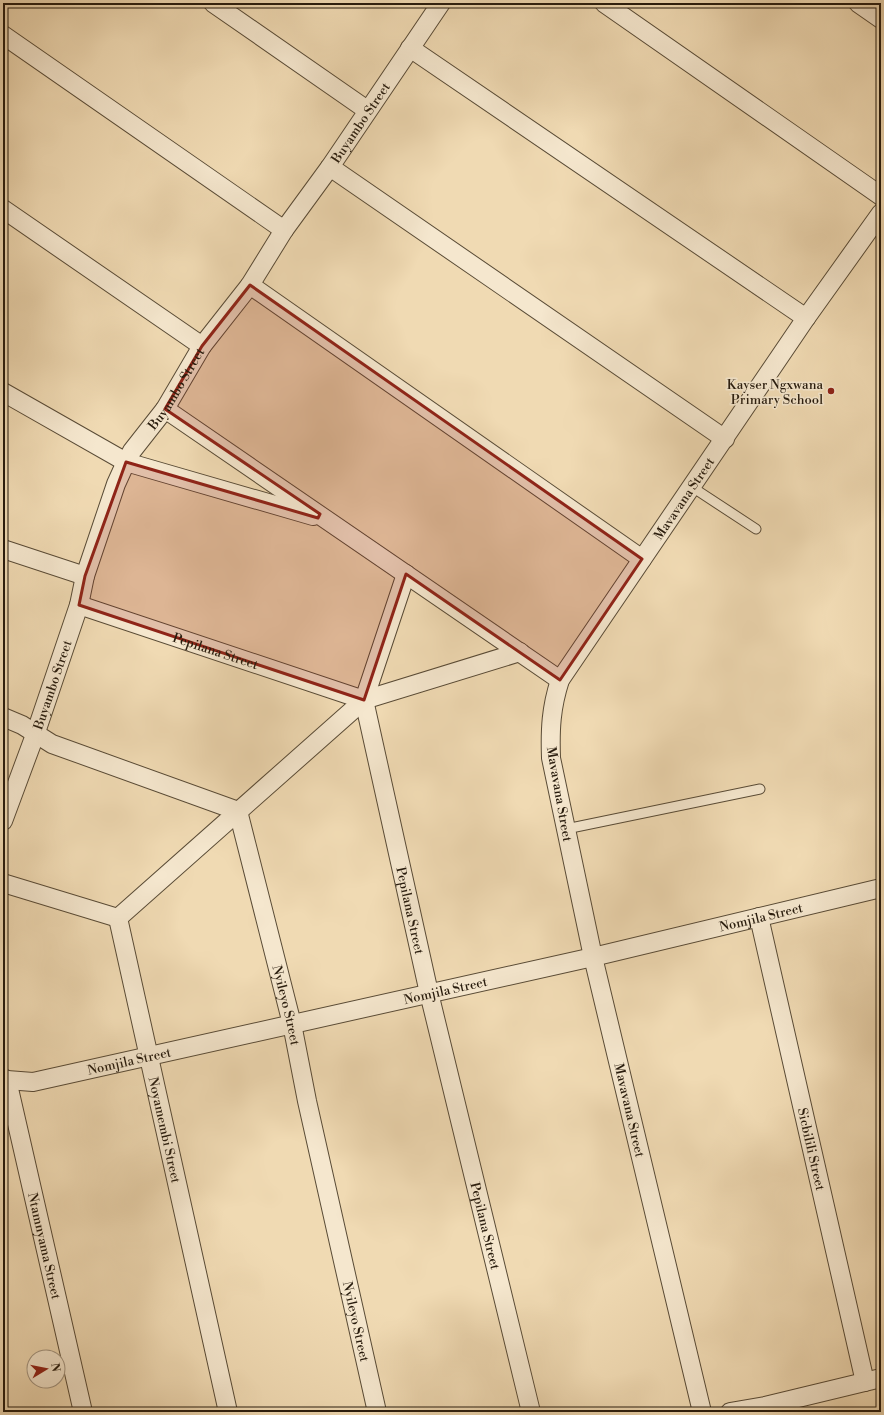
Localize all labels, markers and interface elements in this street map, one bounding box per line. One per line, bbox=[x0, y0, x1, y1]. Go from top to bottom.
street label: Buyambo Street bbox=[328, 79, 394, 167]
street label: Buyambo Street bbox=[144, 345, 208, 434]
place label: Kayser Ngxwana Primary School bbox=[727, 377, 823, 408]
marker: Kayser Ngxwana Primary School bbox=[826, 386, 836, 396]
street label: Mavavana Street bbox=[651, 454, 718, 543]
street label: Pepilana Street bbox=[170, 630, 261, 673]
street label: Buyambo Street bbox=[30, 638, 76, 733]
street label: Mavavana Street bbox=[543, 745, 575, 843]
street label: Pepilana Street bbox=[392, 865, 427, 956]
street label: Nomjila Street bbox=[718, 900, 805, 935]
street label: Nyileyo Street bbox=[268, 964, 303, 1047]
street label: Nomjila Street bbox=[402, 974, 489, 1008]
street label: Nomjila Street bbox=[86, 1044, 173, 1079]
street label: Mavavana Street bbox=[610, 1062, 648, 1159]
street label: Noyamembi Street bbox=[145, 1075, 184, 1185]
street label: Sicbilili Street bbox=[794, 1106, 828, 1193]
street label: Pepilana Street bbox=[466, 1181, 503, 1272]
street label: Ntamnyama Street bbox=[24, 1191, 64, 1301]
street label: Nyileyo Street bbox=[339, 1280, 373, 1364]
north arrow bbox=[26, 1349, 66, 1389]
text: N bbox=[47, 1362, 63, 1373]

